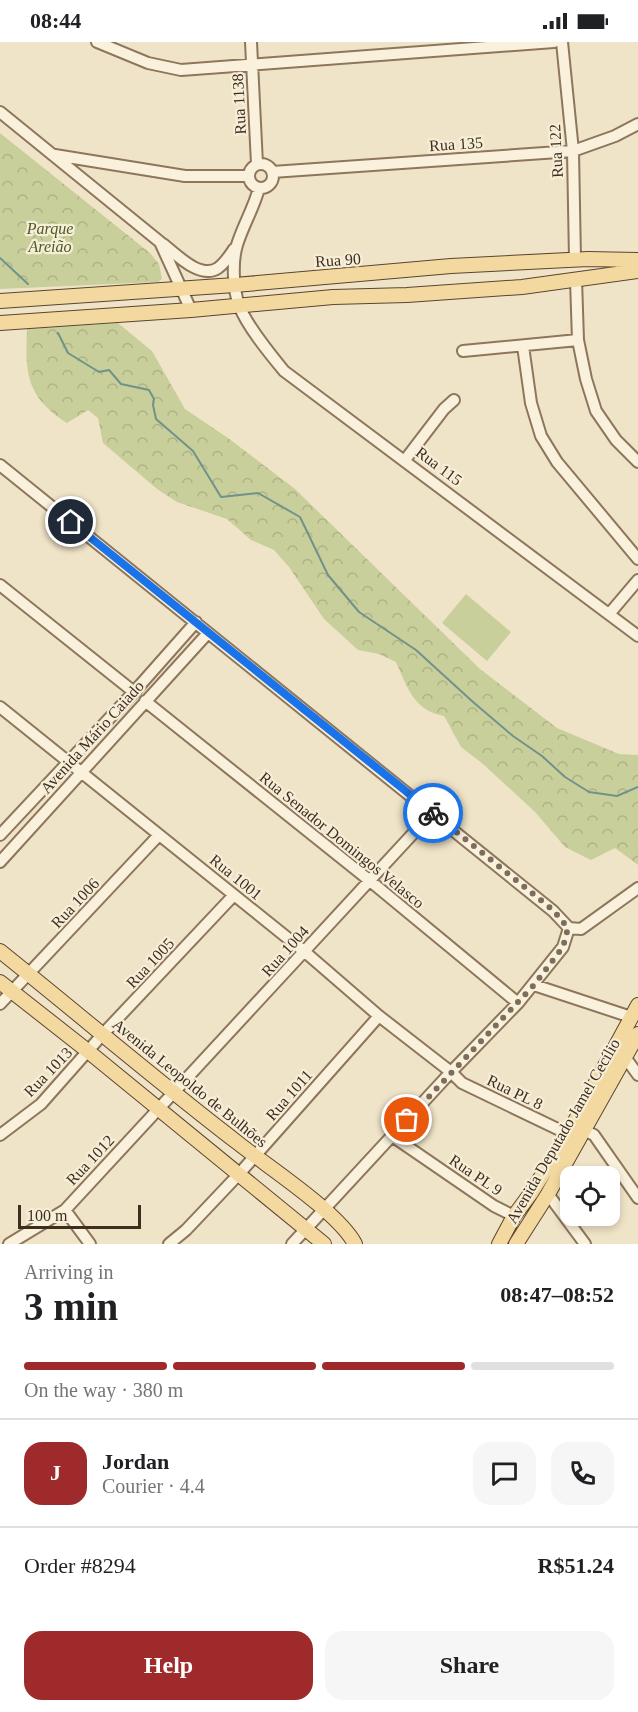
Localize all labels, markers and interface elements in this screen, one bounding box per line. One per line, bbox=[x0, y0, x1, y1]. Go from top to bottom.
text: 08:44 bbox=[30, 8, 81, 33]
street label: Rua 1138 bbox=[229, 73, 249, 135]
street label: Rua 122 bbox=[546, 124, 566, 178]
street label: Rua 135 bbox=[429, 134, 483, 154]
park label: Parque Areião bbox=[26, 220, 73, 255]
street label: Rua 90 bbox=[315, 250, 361, 270]
street label: Rua 115 bbox=[413, 443, 465, 489]
pin bbox=[45, 496, 96, 547]
icon: home bbox=[54, 505, 87, 538]
street label: Avenida Mário Caiado bbox=[37, 677, 147, 797]
street label: Rua Senador Domingos Velasco bbox=[256, 768, 428, 912]
courier bbox=[403, 783, 463, 843]
icon: bike bbox=[417, 797, 450, 830]
street label: Rua 1001 bbox=[207, 851, 265, 903]
street label: Rua 1006 bbox=[48, 875, 102, 931]
street label: Rua 1004 bbox=[258, 922, 312, 980]
street label: Rua 1005 bbox=[123, 935, 177, 991]
street label: Avenida Leopoldo de Bulhões bbox=[109, 1015, 271, 1151]
street label: Avenida Deputado Jamel Cecílio bbox=[503, 1035, 624, 1227]
street label: Rua 1013 bbox=[20, 1044, 76, 1100]
street label: Rua 1011 bbox=[263, 1066, 315, 1124]
street label: Rua PL 8 bbox=[484, 1071, 546, 1113]
pin bbox=[381, 1094, 432, 1145]
icon: bag bbox=[390, 1103, 423, 1136]
street label: Rua 1012 bbox=[63, 1132, 117, 1188]
street label: Rua PL 9 bbox=[446, 1151, 506, 1199]
map controls bbox=[560, 1166, 620, 1226]
button: locate bbox=[560, 1166, 620, 1226]
scale bar bbox=[18, 1202, 141, 1230]
text: 100 m bbox=[27, 1207, 67, 1224]
text: Arriving in bbox=[24, 1261, 113, 1283]
text: 08:47–08:52 bbox=[500, 1282, 614, 1307]
text: 3 min bbox=[24, 1285, 118, 1328]
text: On the way · 380 m bbox=[24, 1379, 183, 1401]
button: chat bbox=[473, 1442, 536, 1505]
button: phone bbox=[551, 1442, 614, 1505]
text: Jordan bbox=[102, 1449, 169, 1474]
text: J bbox=[50, 1460, 61, 1485]
text: Courier · 4.4 bbox=[102, 1475, 205, 1497]
text: Order #8294 bbox=[24, 1553, 136, 1578]
text: R$51.24 bbox=[538, 1553, 614, 1578]
button: Help bbox=[24, 1631, 313, 1700]
button: Share bbox=[325, 1631, 614, 1700]

